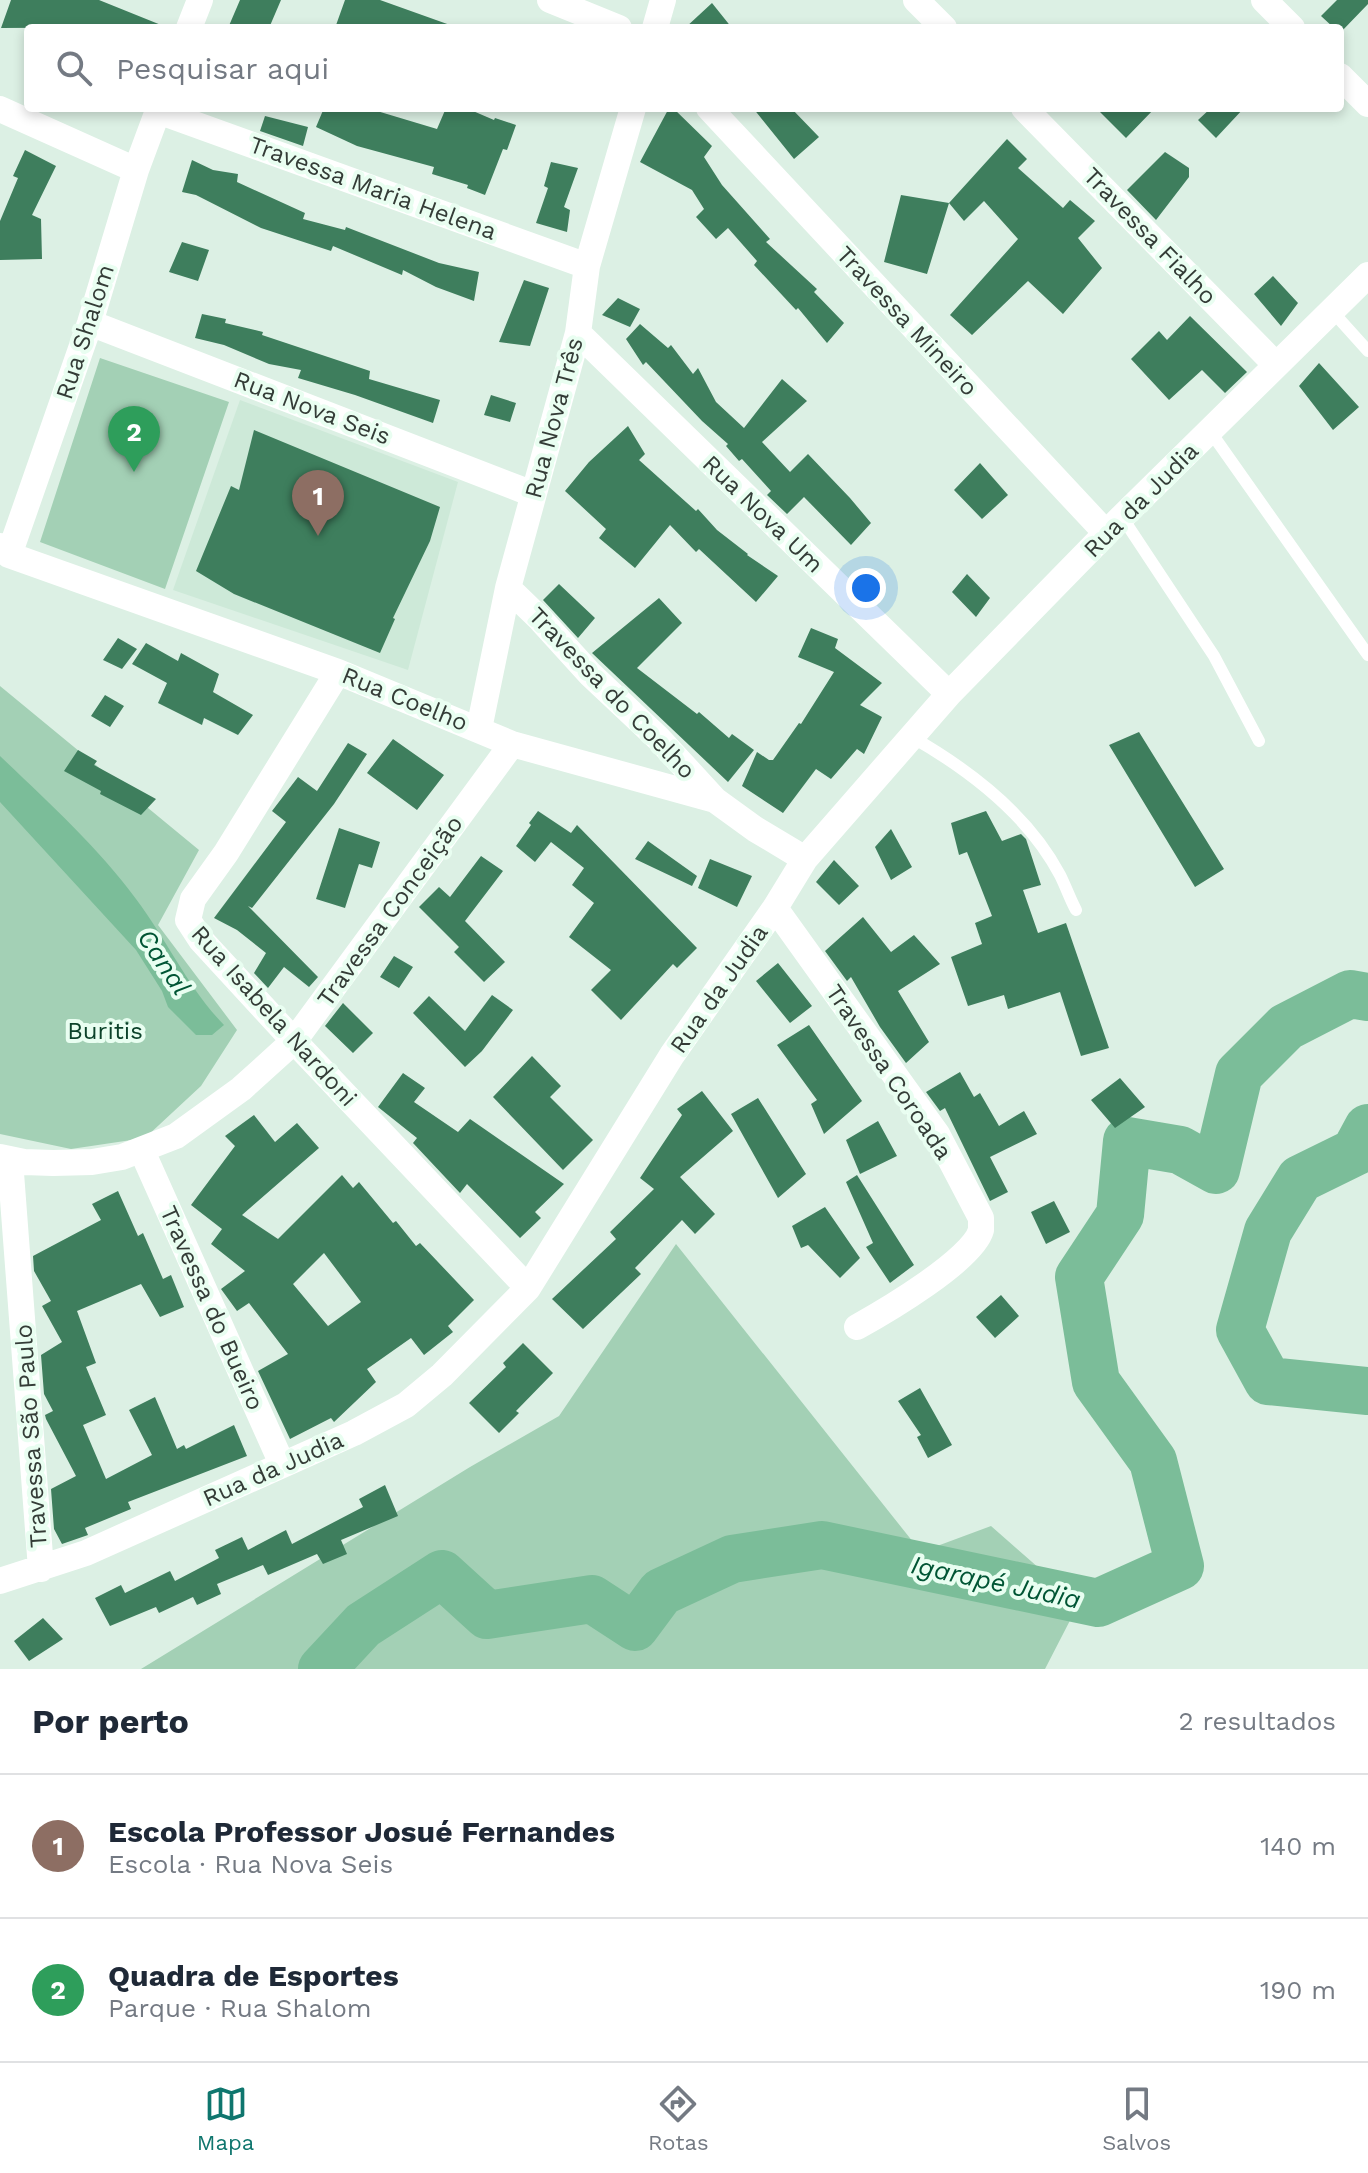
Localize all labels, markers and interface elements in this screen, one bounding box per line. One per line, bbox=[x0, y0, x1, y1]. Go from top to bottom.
search box bbox=[24, 24, 1344, 112]
icon: search bbox=[52, 46, 96, 90]
text: Pesquisar aqui bbox=[116, 51, 329, 86]
street label: Travessa Maria Helena bbox=[246, 130, 500, 246]
street label: Travessa Fialho bbox=[1078, 162, 1222, 310]
street label: Travessa Mineiro bbox=[831, 240, 983, 402]
street label: Rua Shalom bbox=[50, 261, 120, 403]
street label: Rua Nova Três bbox=[519, 335, 589, 501]
street label: Rua Nova Seis bbox=[230, 365, 394, 451]
pin: 2 bbox=[108, 406, 160, 472]
street label: Rua da Judia bbox=[1078, 437, 1204, 563]
street label: Rua Nova Um bbox=[697, 450, 829, 578]
pin: 1 bbox=[292, 470, 344, 536]
your location bbox=[846, 568, 886, 608]
street label: Travessa do Coelho bbox=[523, 602, 701, 784]
street label: Rua Coelho bbox=[338, 661, 472, 737]
street label: Travessa Conceição bbox=[311, 810, 469, 1012]
street label: Rua da Judia bbox=[664, 919, 774, 1059]
street label: Rua Isabela Nardoni bbox=[185, 920, 363, 1112]
water label: Canal bbox=[131, 923, 197, 1001]
street label: Travessa Coroada bbox=[820, 979, 958, 1165]
park label: Buritis bbox=[67, 1017, 143, 1045]
street label: Travessa do Bueiro bbox=[154, 1202, 270, 1414]
street label: Travessa São Paulo bbox=[9, 1323, 53, 1549]
street label: Rua da Judia bbox=[199, 1426, 347, 1512]
water label: Igarapé Judia bbox=[908, 1549, 1084, 1615]
text: Por perto bbox=[32, 1701, 189, 1741]
text: 2 resultados bbox=[1178, 1706, 1336, 1736]
text: Escola Professor Josué Fernandes bbox=[108, 1814, 615, 1849]
text: 1 bbox=[52, 1831, 64, 1861]
text: 140 m bbox=[1260, 1831, 1336, 1861]
text: Escola · Rua Nova Seis bbox=[108, 1849, 393, 1879]
text: Quadra de Esportes bbox=[108, 1958, 399, 1993]
text: 2 bbox=[50, 1975, 66, 2005]
text: 190 m bbox=[1260, 1975, 1336, 2005]
text: Parque · Rua Shalom bbox=[108, 1993, 372, 2023]
tab: Mapa bbox=[197, 2082, 254, 2155]
tab: Rotas bbox=[648, 2082, 708, 2155]
tab: Salvos bbox=[1102, 2082, 1171, 2155]

